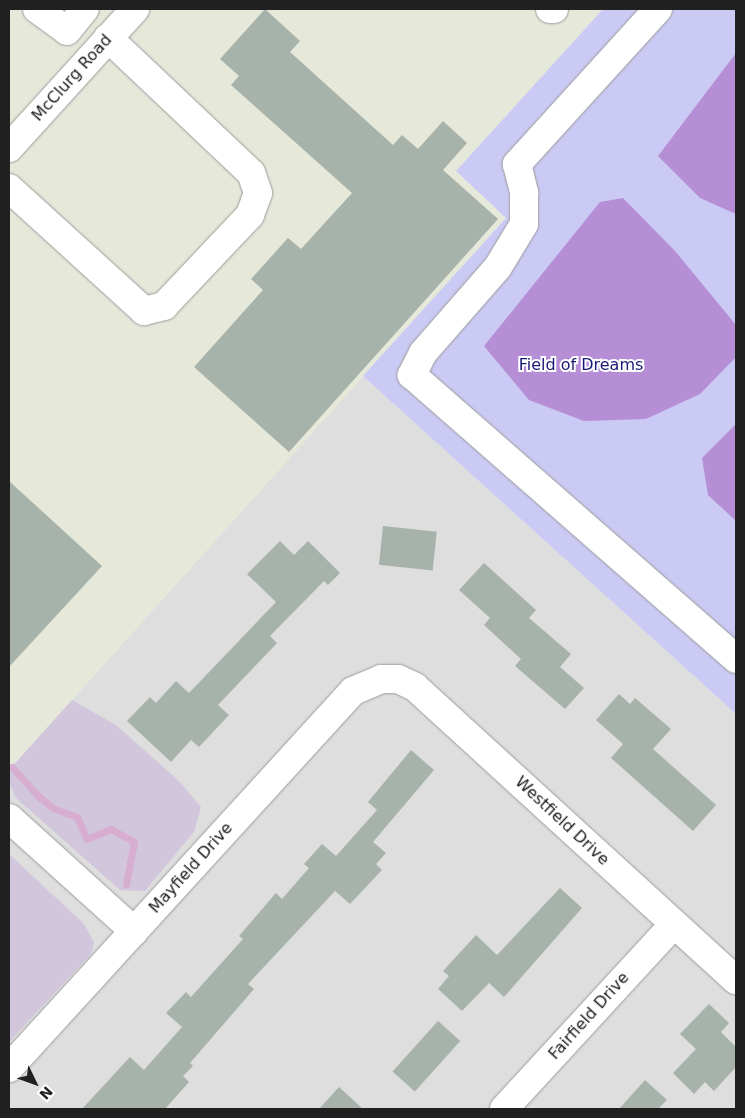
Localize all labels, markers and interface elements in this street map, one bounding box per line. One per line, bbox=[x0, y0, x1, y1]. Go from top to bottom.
street label: McClurg Road bbox=[28, 31, 116, 125]
park label: Field of Dreams bbox=[519, 355, 643, 375]
street label: Westfield Drive bbox=[511, 773, 613, 869]
street label: Mayfield Drive bbox=[145, 819, 237, 917]
street label: Fairfield Drive bbox=[545, 968, 633, 1064]
north arrow bbox=[10, 1058, 60, 1108]
text: N bbox=[36, 1083, 56, 1103]

